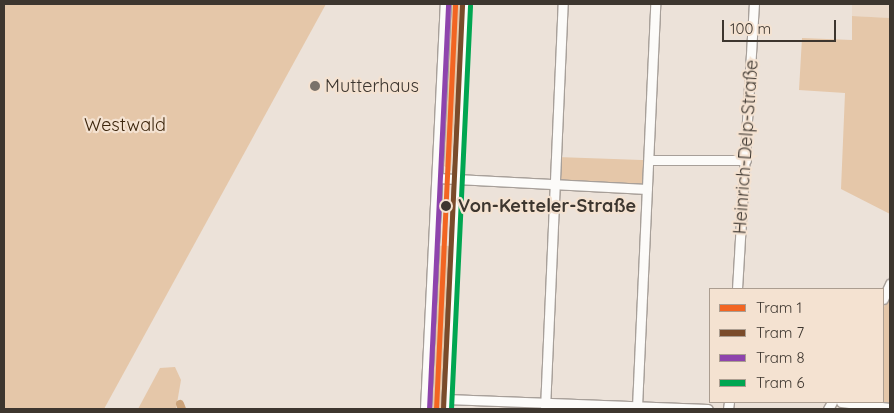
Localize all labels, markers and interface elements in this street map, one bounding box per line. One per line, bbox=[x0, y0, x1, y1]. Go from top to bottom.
scale bar bbox=[724, 10, 838, 42]
text: 100 m bbox=[730, 19, 771, 38]
street label: Heinrich-Delp-Straße bbox=[729, 59, 763, 235]
place label: Mutterhaus bbox=[325, 75, 419, 97]
marker: Mutterhaus bbox=[309, 80, 321, 92]
park label: Westwald bbox=[84, 114, 166, 136]
place label: Von-Ketteler-Straße bbox=[458, 195, 636, 217]
marker: Von-Ketteler-Straße bbox=[438, 198, 454, 214]
legend bbox=[709, 288, 884, 403]
text: Tram 1 bbox=[756, 298, 802, 317]
text: Tram 7 bbox=[756, 323, 804, 342]
text: Tram 8 bbox=[756, 348, 805, 367]
text: Tram 6 bbox=[756, 373, 805, 392]

